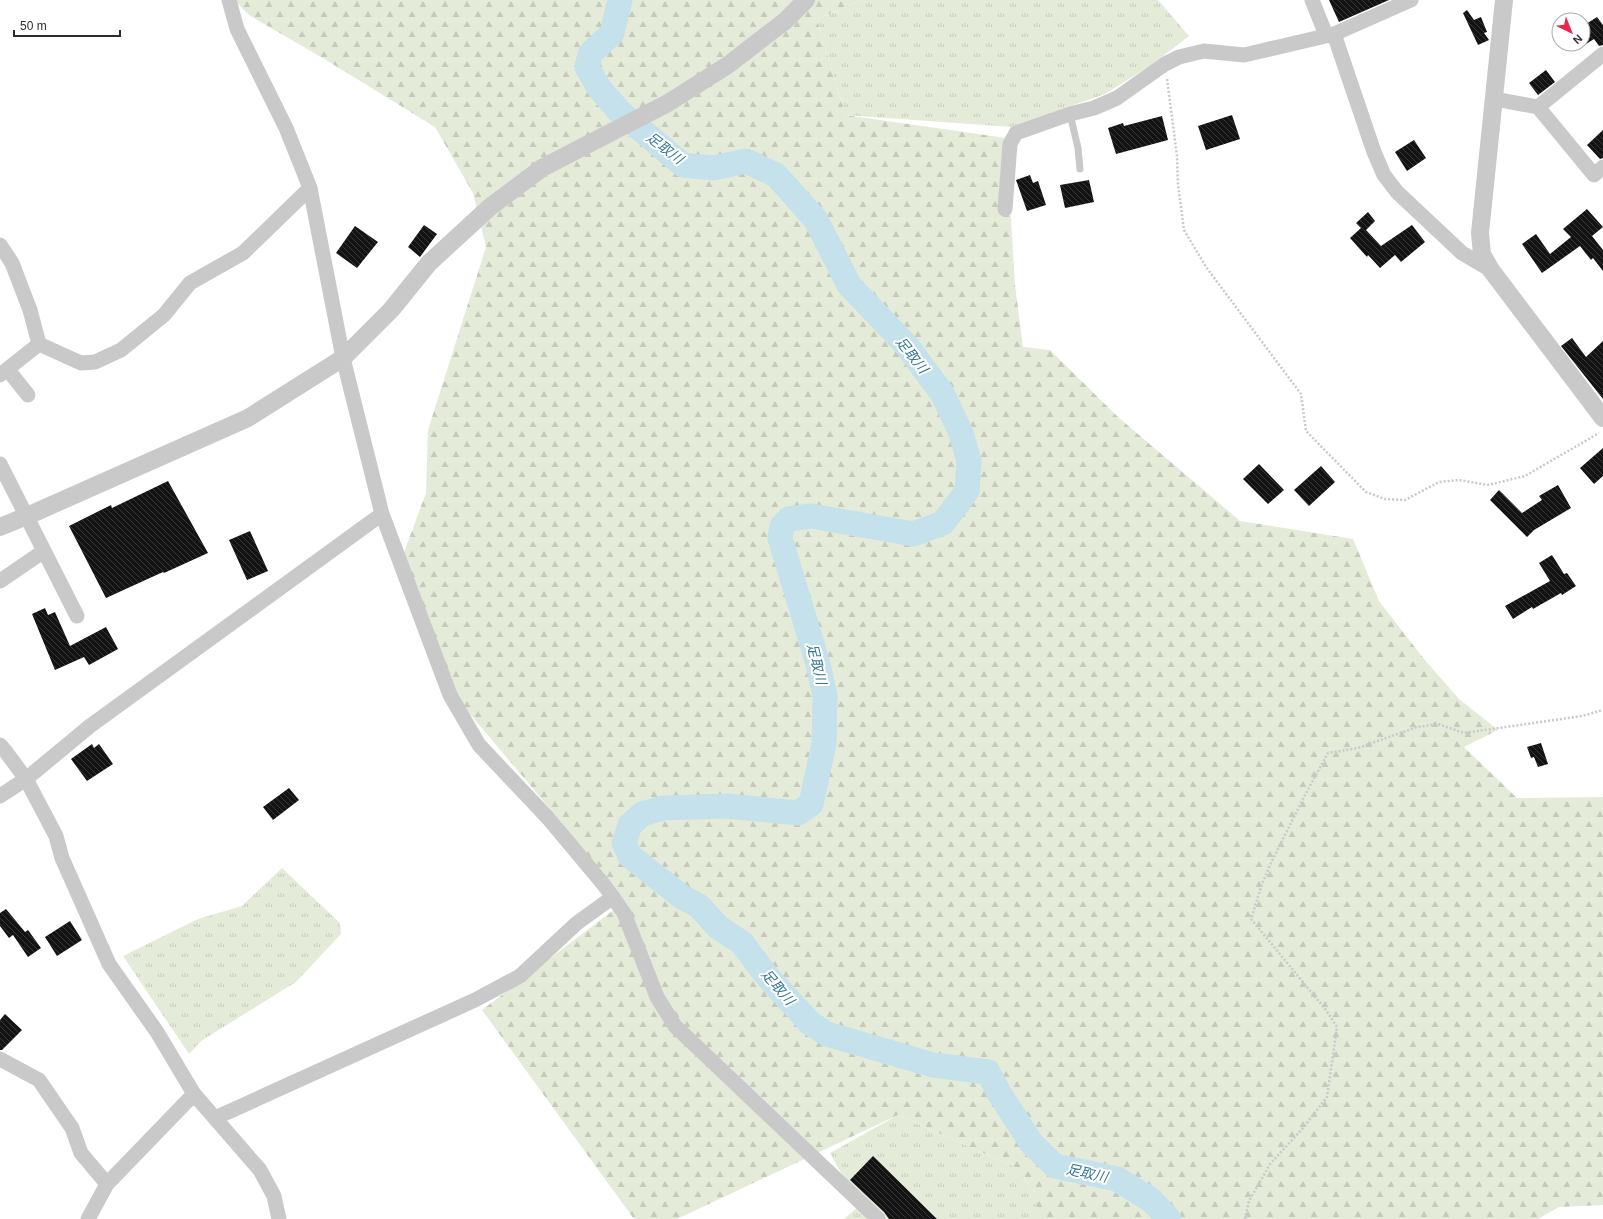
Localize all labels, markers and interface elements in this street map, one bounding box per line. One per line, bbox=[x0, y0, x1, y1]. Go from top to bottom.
scale bar bbox=[14, 12, 120, 38]
north arrow bbox=[1551, 12, 1591, 52]
text: 50 m bbox=[20, 19, 47, 33]
text: N bbox=[1571, 32, 1585, 46]
water label: 足取川 bbox=[643, 129, 688, 168]
water label: 足取川 bbox=[893, 334, 933, 378]
water label: 足取川 bbox=[804, 642, 830, 688]
water label: 足取川 bbox=[758, 966, 799, 1010]
water label: 足取川 bbox=[1065, 1161, 1111, 1186]

